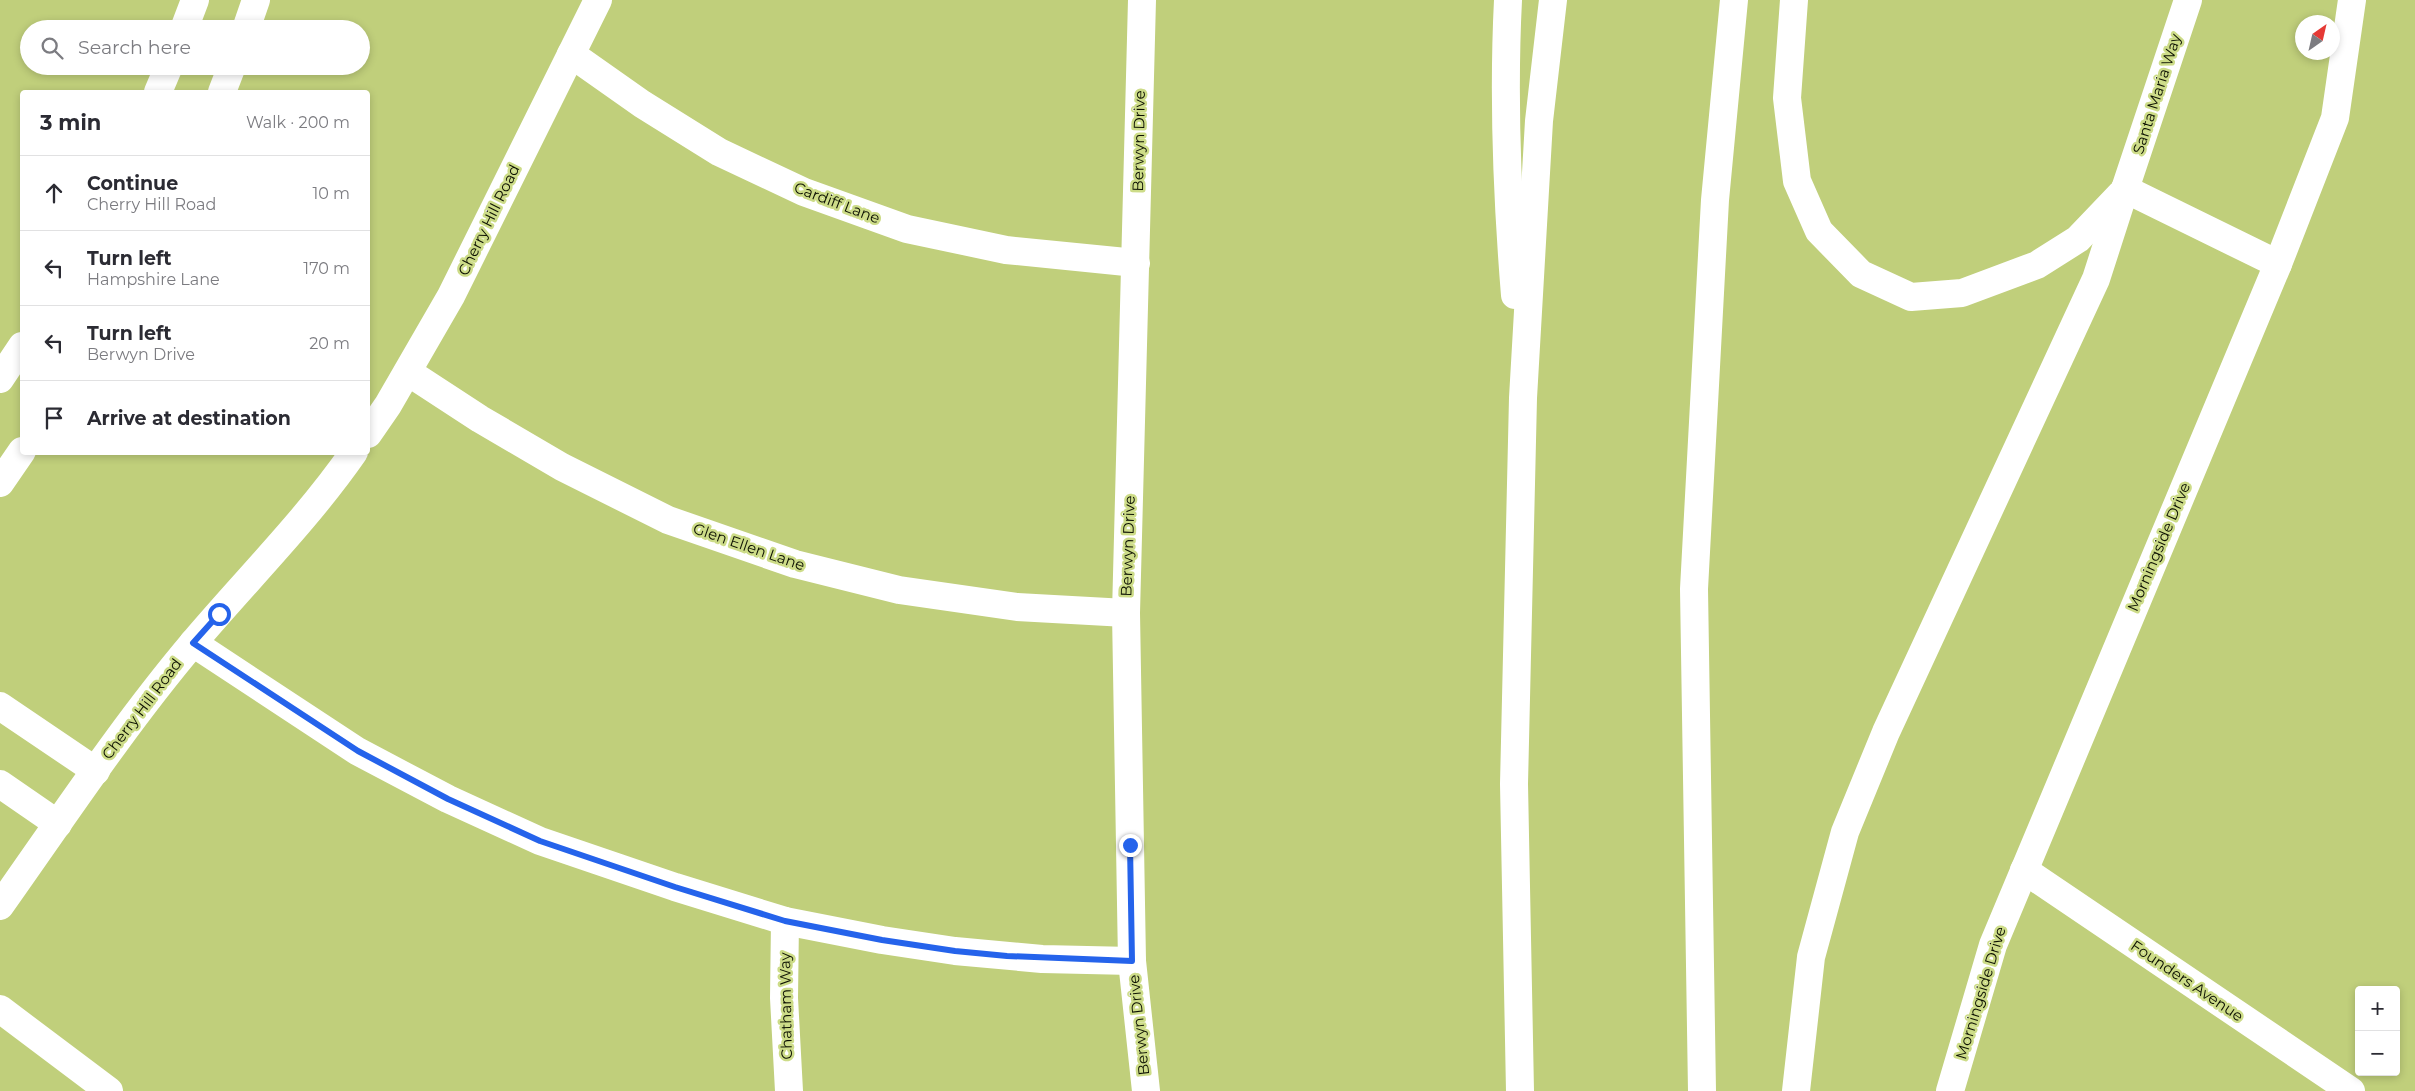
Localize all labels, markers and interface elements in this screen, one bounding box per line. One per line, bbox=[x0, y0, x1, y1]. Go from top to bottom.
north arrow bbox=[2295, 15, 2340, 60]
search box bbox=[20, 20, 370, 75]
street label: Santa Maria Way bbox=[2128, 31, 2185, 156]
icon: search bbox=[38, 34, 66, 62]
text: Search here bbox=[78, 36, 191, 59]
street label: Berwyn Drive bbox=[1128, 90, 1149, 192]
text: 3 min bbox=[40, 110, 101, 135]
text: Walk · 200 m bbox=[246, 113, 350, 132]
street label: Cherry Hill Road bbox=[453, 161, 524, 278]
text: Continue bbox=[87, 172, 178, 195]
street label: Cardiff Lane bbox=[792, 177, 883, 228]
icon: ahead bbox=[40, 179, 68, 207]
text: 10 m bbox=[312, 184, 350, 203]
text: Cherry Hill Road bbox=[87, 195, 216, 214]
text: Turn left bbox=[87, 247, 172, 270]
icon: left bbox=[40, 254, 68, 282]
text: 170 m bbox=[303, 259, 350, 278]
text: Hampshire Lane bbox=[87, 270, 220, 289]
text: Turn left bbox=[87, 322, 172, 345]
icon: left bbox=[40, 329, 68, 357]
text: 20 m bbox=[309, 334, 350, 353]
text: Berwyn Drive bbox=[87, 345, 195, 364]
icon: arrive bbox=[40, 404, 68, 432]
text: Arrive at destination bbox=[87, 407, 291, 430]
street label: Morningside Drive bbox=[2123, 480, 2194, 614]
street label: Berwyn Drive bbox=[1116, 495, 1139, 597]
street label: Glen Ellen Lane bbox=[691, 519, 808, 575]
route start bbox=[208, 603, 231, 626]
street label: Cherry Hill Road bbox=[98, 655, 186, 763]
route end bbox=[1119, 834, 1142, 857]
street label: Morningside Drive bbox=[1951, 924, 2010, 1062]
street label: Founders Avenue bbox=[2127, 936, 2247, 1025]
street label: Chatham Way bbox=[775, 951, 796, 1060]
street label: Berwyn Drive bbox=[1124, 974, 1153, 1076]
map controls bbox=[2355, 986, 2400, 1076]
button: + bbox=[2355, 986, 2400, 1031]
button: − bbox=[2355, 1031, 2400, 1076]

